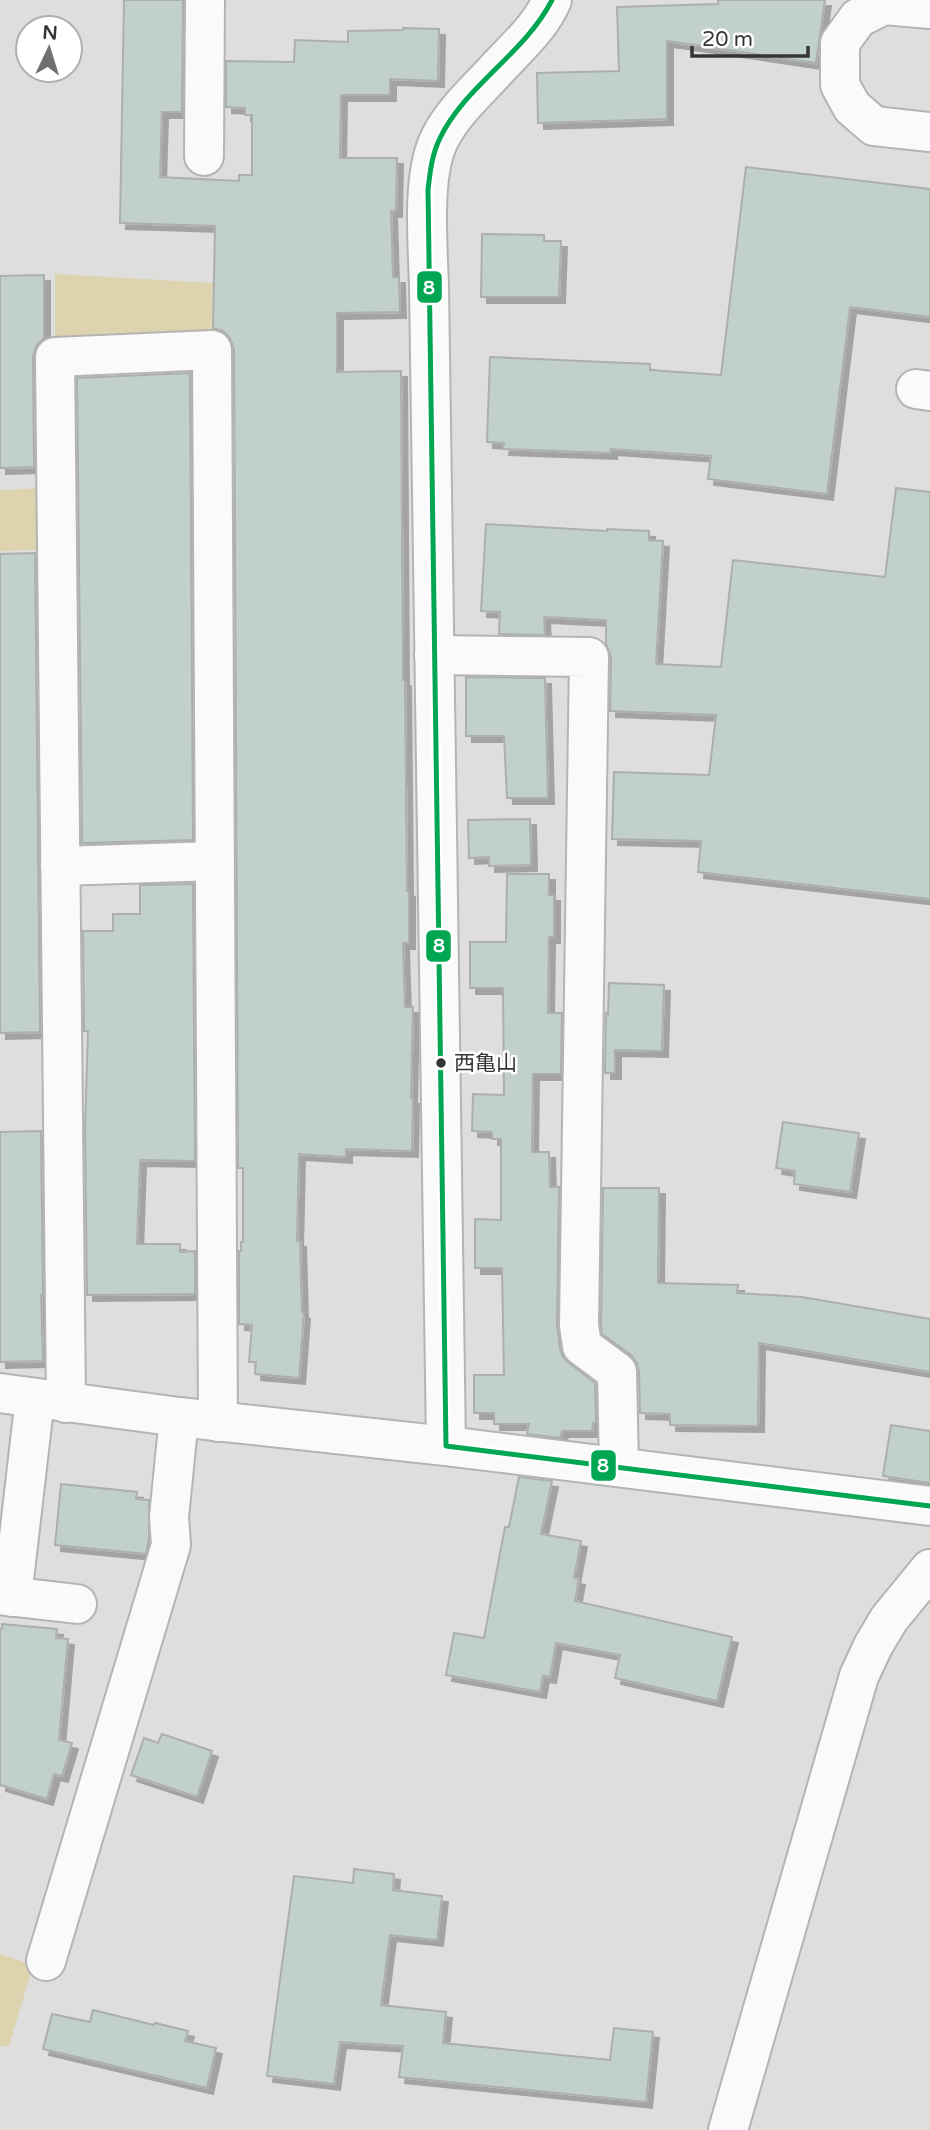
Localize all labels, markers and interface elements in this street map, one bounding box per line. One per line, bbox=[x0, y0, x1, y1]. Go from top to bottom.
north arrow bbox=[14, 14, 84, 84]
scale bar bbox=[692, 14, 808, 58]
text: N bbox=[42, 22, 58, 45]
text: 20 m bbox=[702, 27, 753, 52]
line badge: 8 bbox=[416, 270, 443, 304]
text: 8 bbox=[423, 277, 435, 299]
line badge: 8 bbox=[425, 929, 452, 963]
text: 8 bbox=[433, 935, 445, 957]
place label: 西亀山 bbox=[454, 1051, 517, 1076]
marker: 西亀山 bbox=[434, 1056, 448, 1070]
line badge: 8 bbox=[590, 1449, 617, 1482]
text: 8 bbox=[597, 1455, 609, 1477]

